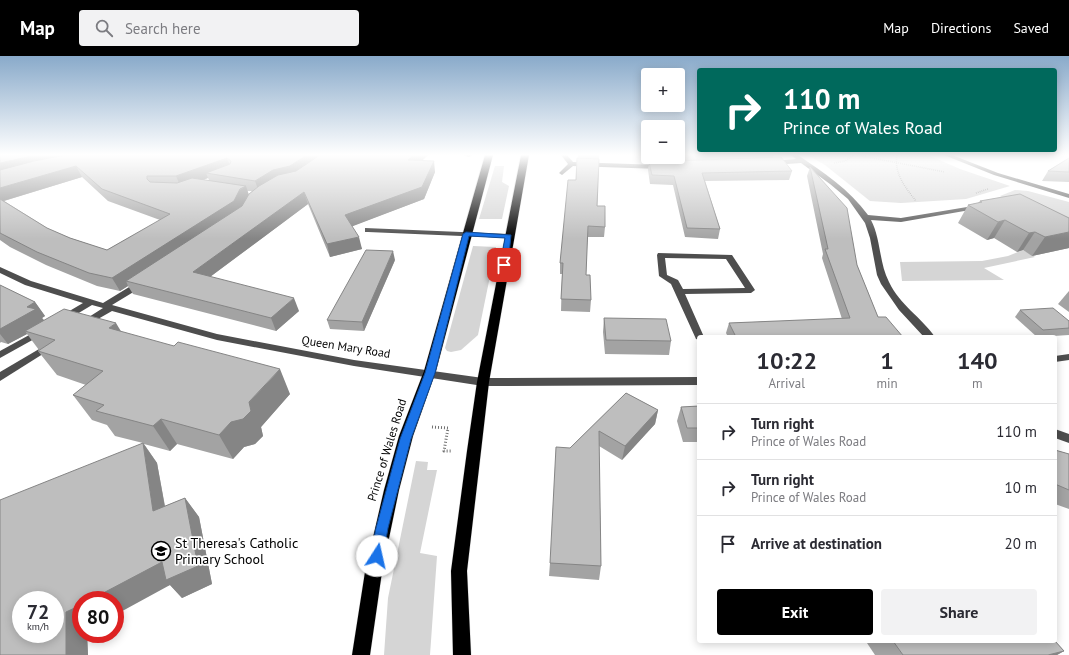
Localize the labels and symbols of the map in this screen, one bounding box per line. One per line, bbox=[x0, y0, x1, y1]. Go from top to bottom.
pin bbox=[487, 248, 521, 282]
street label: Queen Mary Road bbox=[301, 332, 392, 361]
street label: Prince of Wales Road bbox=[364, 397, 409, 503]
place label: St Theresa's Catholic Primary School bbox=[175, 534, 298, 568]
position arrow bbox=[356, 535, 398, 577]
school or university icon: St Theresa's Catholic Primary School bbox=[150, 540, 172, 562]
speed limit sign: 80 bbox=[72, 591, 124, 643]

